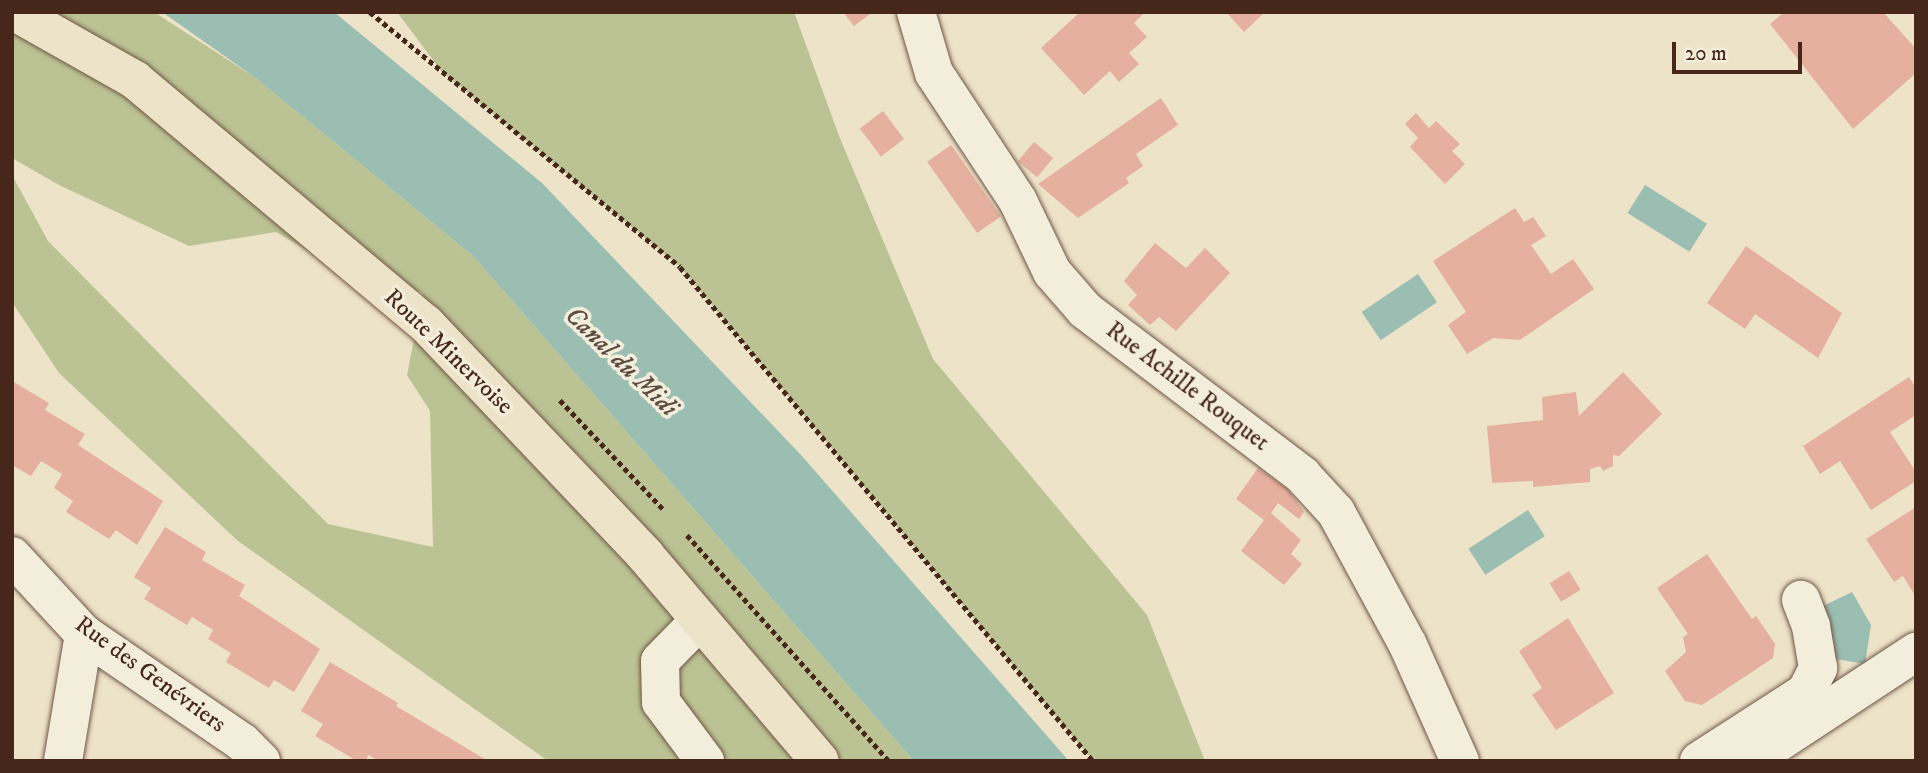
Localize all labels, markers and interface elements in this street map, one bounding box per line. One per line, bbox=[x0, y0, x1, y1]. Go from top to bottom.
scale bar bbox=[1676, 28, 1806, 72]
text: 20 m bbox=[1685, 41, 1727, 67]
street label: Route Minervoise bbox=[378, 283, 518, 421]
water label: Canal du Midi bbox=[558, 300, 684, 424]
street label: Rue Achille Rouquet bbox=[1100, 316, 1274, 458]
street label: Rue des Genévriers bbox=[69, 611, 231, 739]

